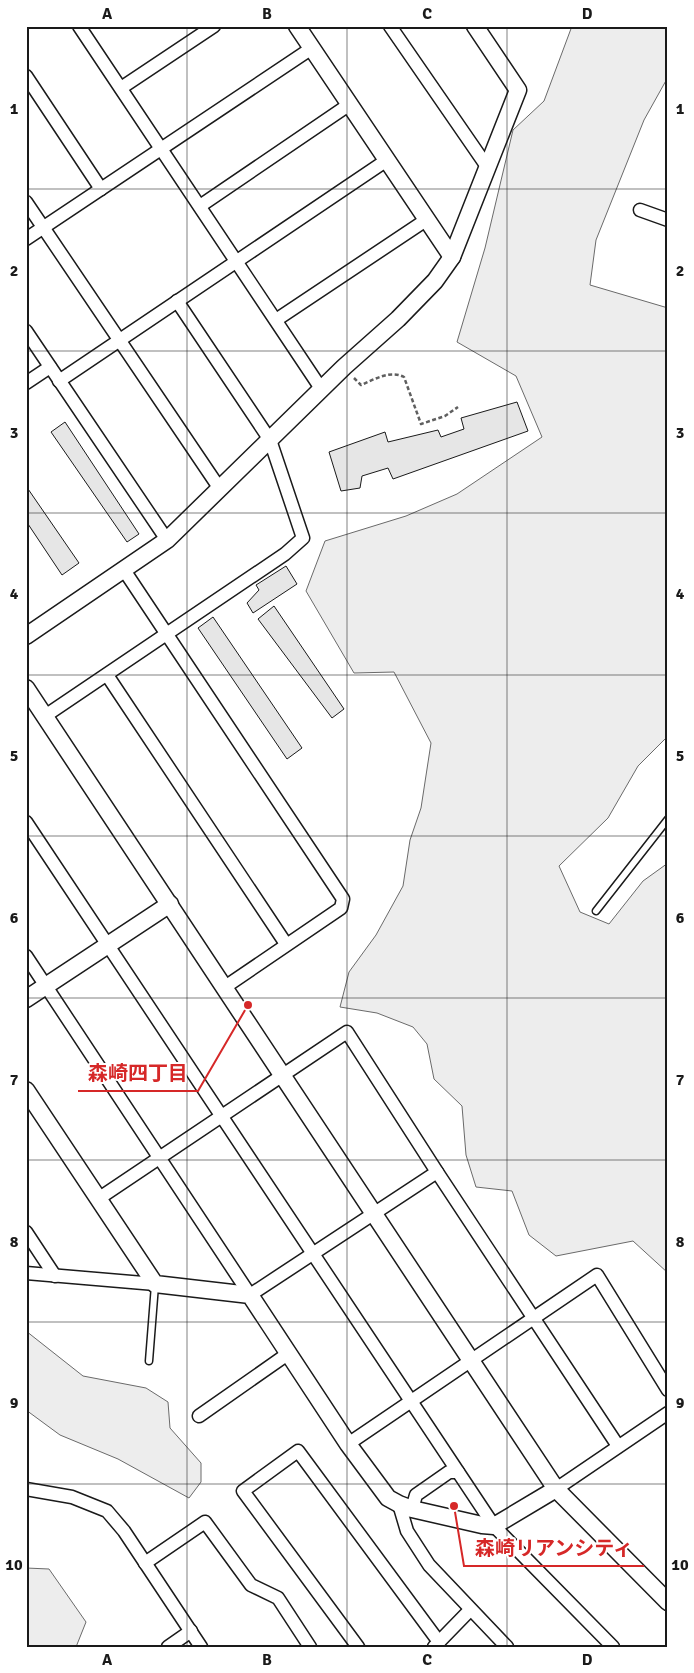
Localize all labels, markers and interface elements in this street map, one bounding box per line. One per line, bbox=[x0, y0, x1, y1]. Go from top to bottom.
text: A bbox=[102, 4, 113, 24]
text: B bbox=[262, 4, 272, 24]
text: C bbox=[422, 4, 432, 24]
text: D bbox=[582, 4, 593, 24]
text: 1 bbox=[10, 99, 19, 119]
text: 1 bbox=[676, 99, 685, 119]
text: 2 bbox=[10, 261, 18, 281]
text: 2 bbox=[676, 261, 684, 281]
text: 3 bbox=[10, 423, 18, 443]
text: 3 bbox=[676, 423, 684, 443]
text: 4 bbox=[10, 584, 19, 604]
text: 4 bbox=[676, 584, 685, 604]
text: 5 bbox=[10, 746, 18, 766]
text: 5 bbox=[676, 746, 684, 766]
text: 6 bbox=[10, 908, 19, 928]
text: 6 bbox=[676, 908, 685, 928]
callout: 森崎四丁目 bbox=[78, 1056, 198, 1091]
text: 森崎四丁目 bbox=[88, 1061, 188, 1086]
text: 7 bbox=[10, 1070, 19, 1090]
text: 7 bbox=[676, 1070, 685, 1090]
text: 8 bbox=[10, 1232, 19, 1252]
text: 8 bbox=[676, 1232, 685, 1252]
text: 9 bbox=[10, 1393, 19, 1413]
text: 9 bbox=[676, 1393, 685, 1413]
callout: 森崎リアンシティ bbox=[464, 1531, 644, 1566]
text: 森崎リアンシティ bbox=[475, 1536, 633, 1561]
text: 10 bbox=[5, 1555, 23, 1575]
text: 10 bbox=[671, 1555, 689, 1575]
text: A bbox=[102, 1650, 113, 1670]
text: B bbox=[262, 1650, 272, 1670]
text: C bbox=[422, 1650, 432, 1670]
text: D bbox=[582, 1650, 593, 1670]

